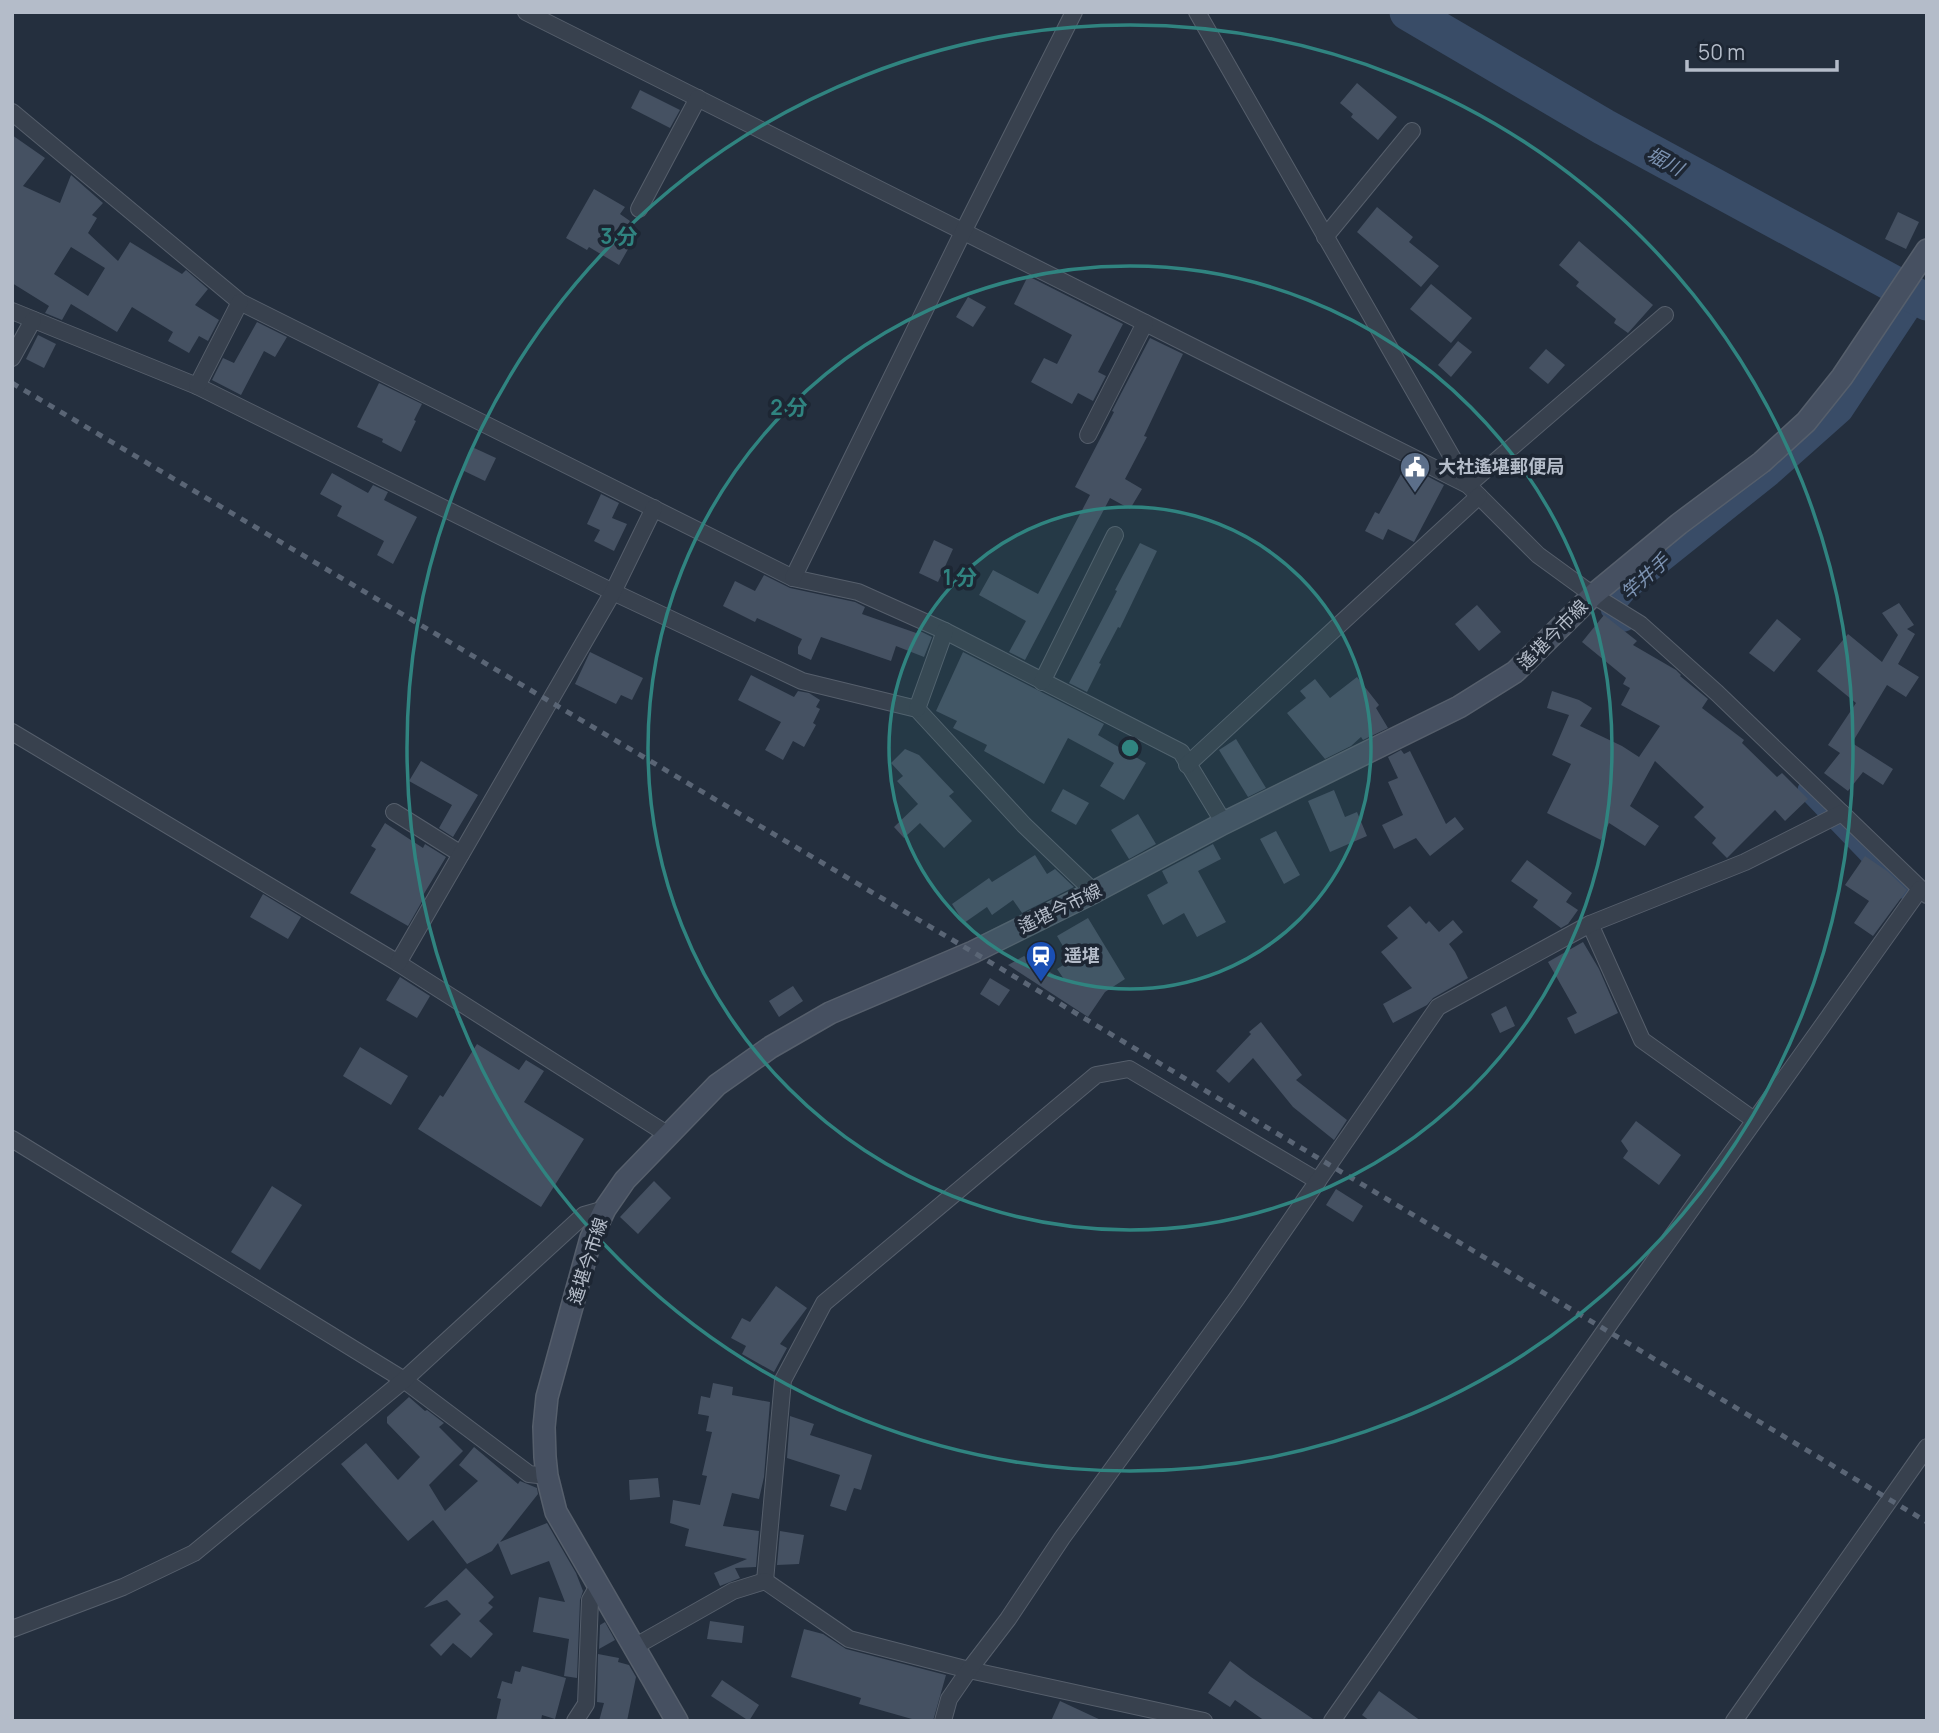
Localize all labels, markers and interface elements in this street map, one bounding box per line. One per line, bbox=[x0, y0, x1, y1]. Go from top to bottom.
scale bar bbox=[1687, 28, 1838, 72]
text: 50 m bbox=[1698, 38, 1745, 66]
water label: 堀川 bbox=[1642, 141, 1690, 182]
text: 3 分 bbox=[600, 222, 638, 250]
text: 2 分 bbox=[770, 393, 808, 421]
public building icon: 大社遙堪郵便局 bbox=[1398, 450, 1432, 494]
place label: 大社遙堪郵便局 bbox=[1438, 454, 1564, 478]
water label: 竿井手 bbox=[1615, 548, 1676, 606]
text: 1 分 bbox=[943, 563, 977, 591]
street label: 遙堪今市線 bbox=[1512, 594, 1593, 675]
centre of rings bbox=[1118, 736, 1142, 760]
street label: 遙堪今市線 bbox=[1014, 878, 1105, 939]
station icon: 遥堪 bbox=[1024, 939, 1058, 983]
place label: 遥堪 bbox=[1064, 943, 1100, 967]
street label: 遙堪今市線 bbox=[562, 1214, 612, 1307]

